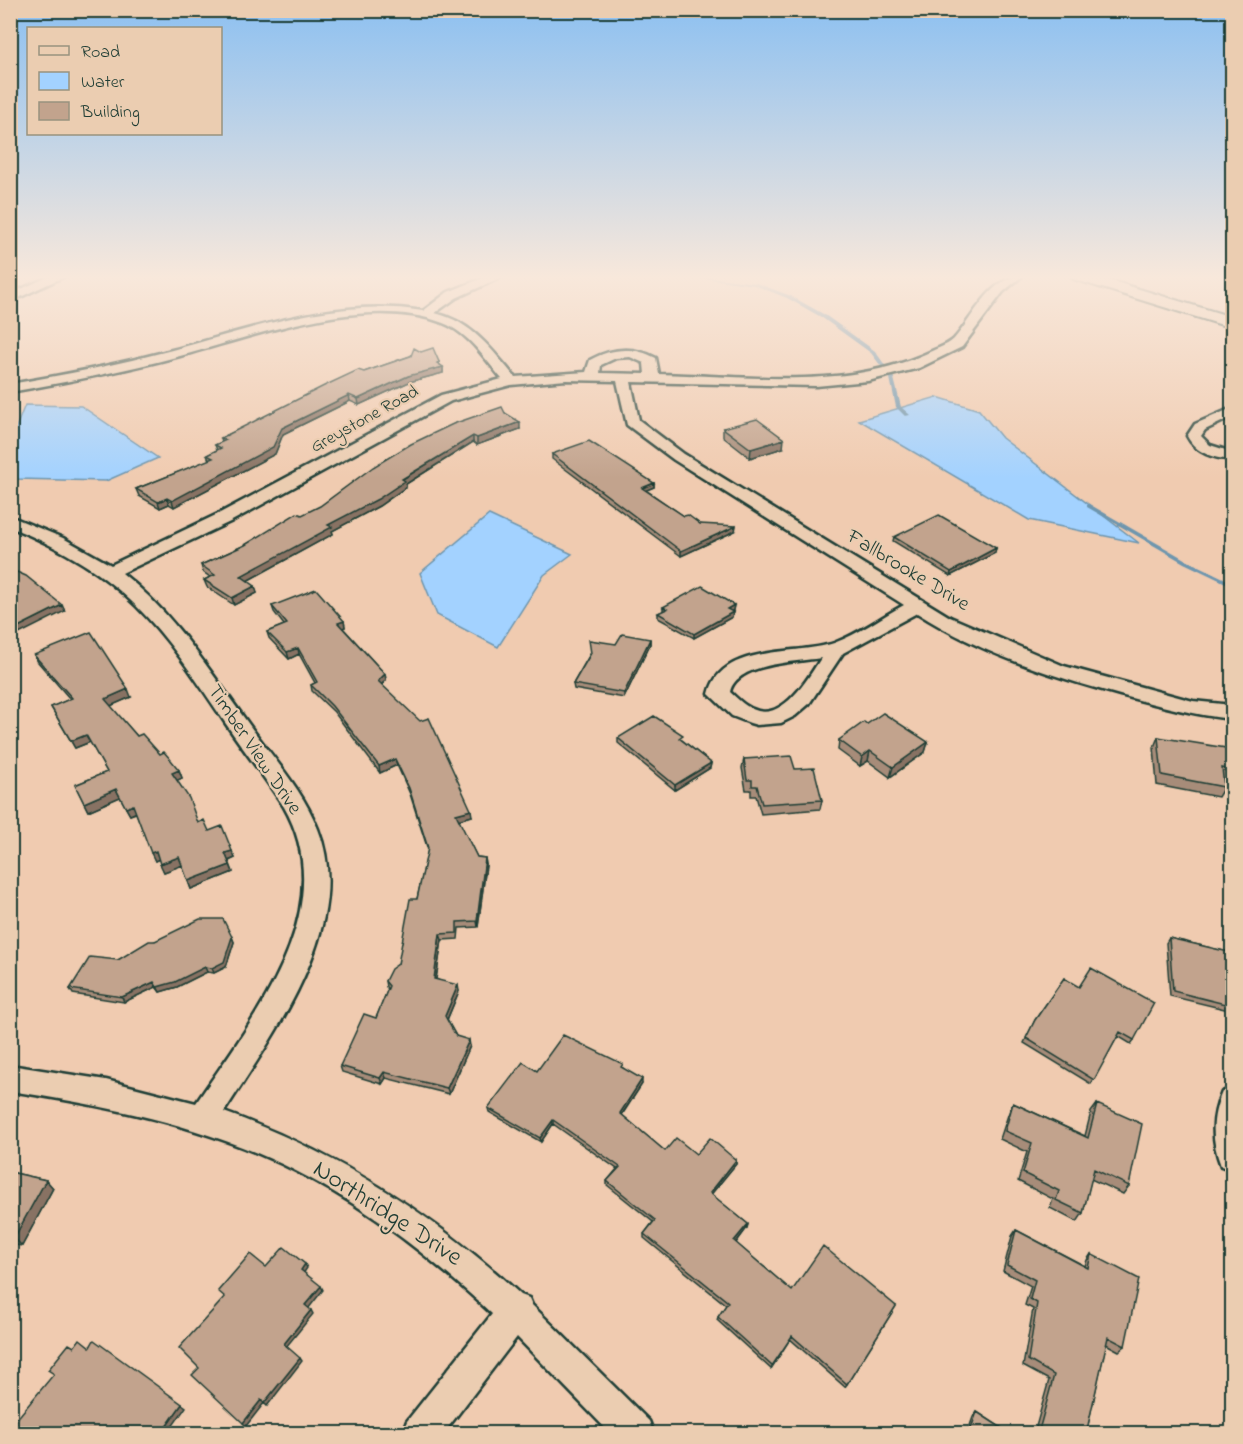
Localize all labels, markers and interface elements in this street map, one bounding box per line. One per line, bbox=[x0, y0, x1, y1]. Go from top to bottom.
legend bbox=[27, 27, 222, 135]
text: Road bbox=[81, 40, 120, 66]
text: Water bbox=[81, 70, 125, 96]
text: Building bbox=[80, 100, 140, 127]
street label: Greystone Road bbox=[306, 380, 424, 460]
street label: Fallbrooke Drive bbox=[840, 522, 976, 620]
street label: Timber View Drive bbox=[199, 679, 309, 822]
street label: Northridge Drive bbox=[305, 1151, 470, 1277]

